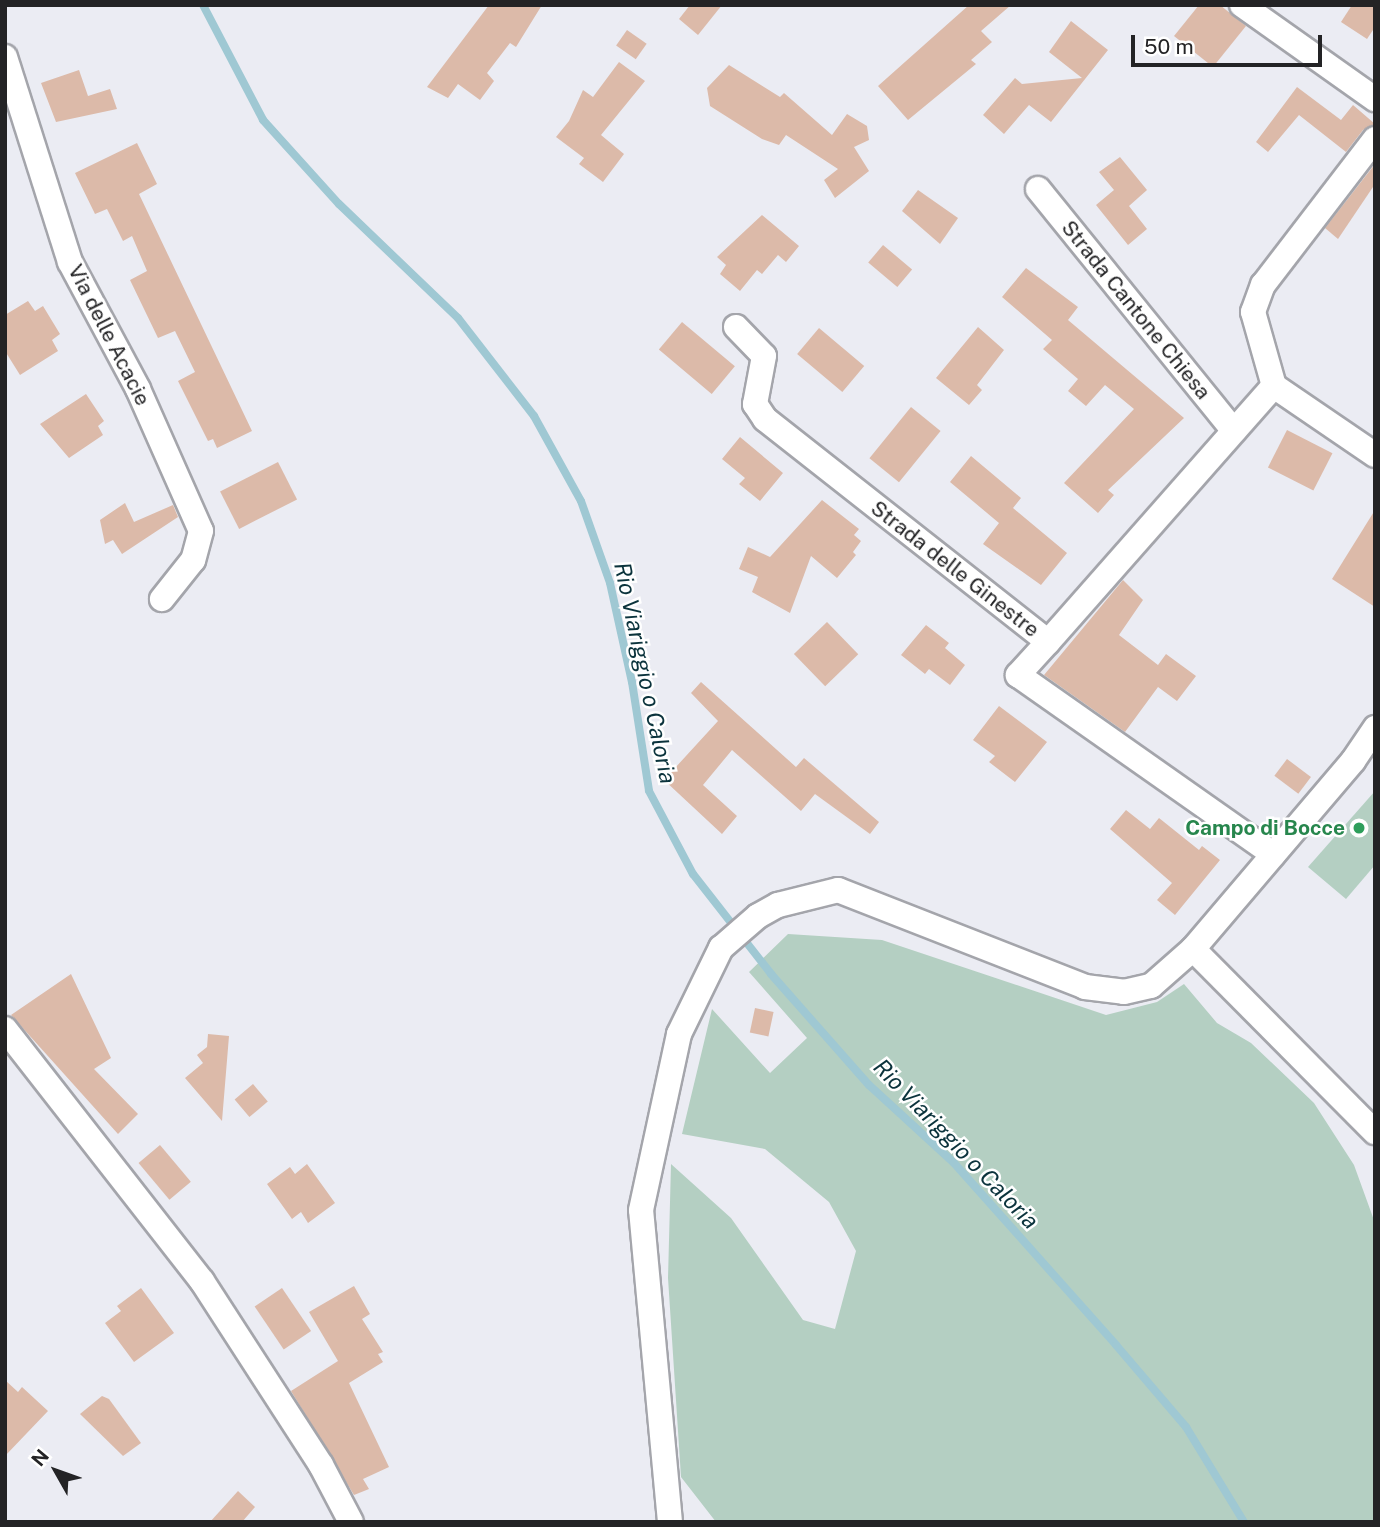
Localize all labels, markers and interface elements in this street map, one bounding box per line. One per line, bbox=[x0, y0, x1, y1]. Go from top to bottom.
scale bar bbox=[1135, 21, 1326, 65]
text: 50 m bbox=[1144, 34, 1194, 59]
street label: Strada Cantone Chiesa bbox=[1056, 215, 1216, 405]
street label: Via delle Acacie bbox=[63, 260, 155, 410]
street label: Strada delle Ginestre bbox=[866, 495, 1044, 643]
water label: Rio Viariggio o Caloria bbox=[608, 559, 682, 787]
place label: Campo di Bocce bbox=[1185, 815, 1345, 841]
marker: Campo di Bocce bbox=[1351, 820, 1367, 836]
water label: Rio Viariggio o Caloria bbox=[867, 1053, 1045, 1235]
north arrow bbox=[21, 1436, 91, 1506]
text: N bbox=[27, 1445, 53, 1470]

